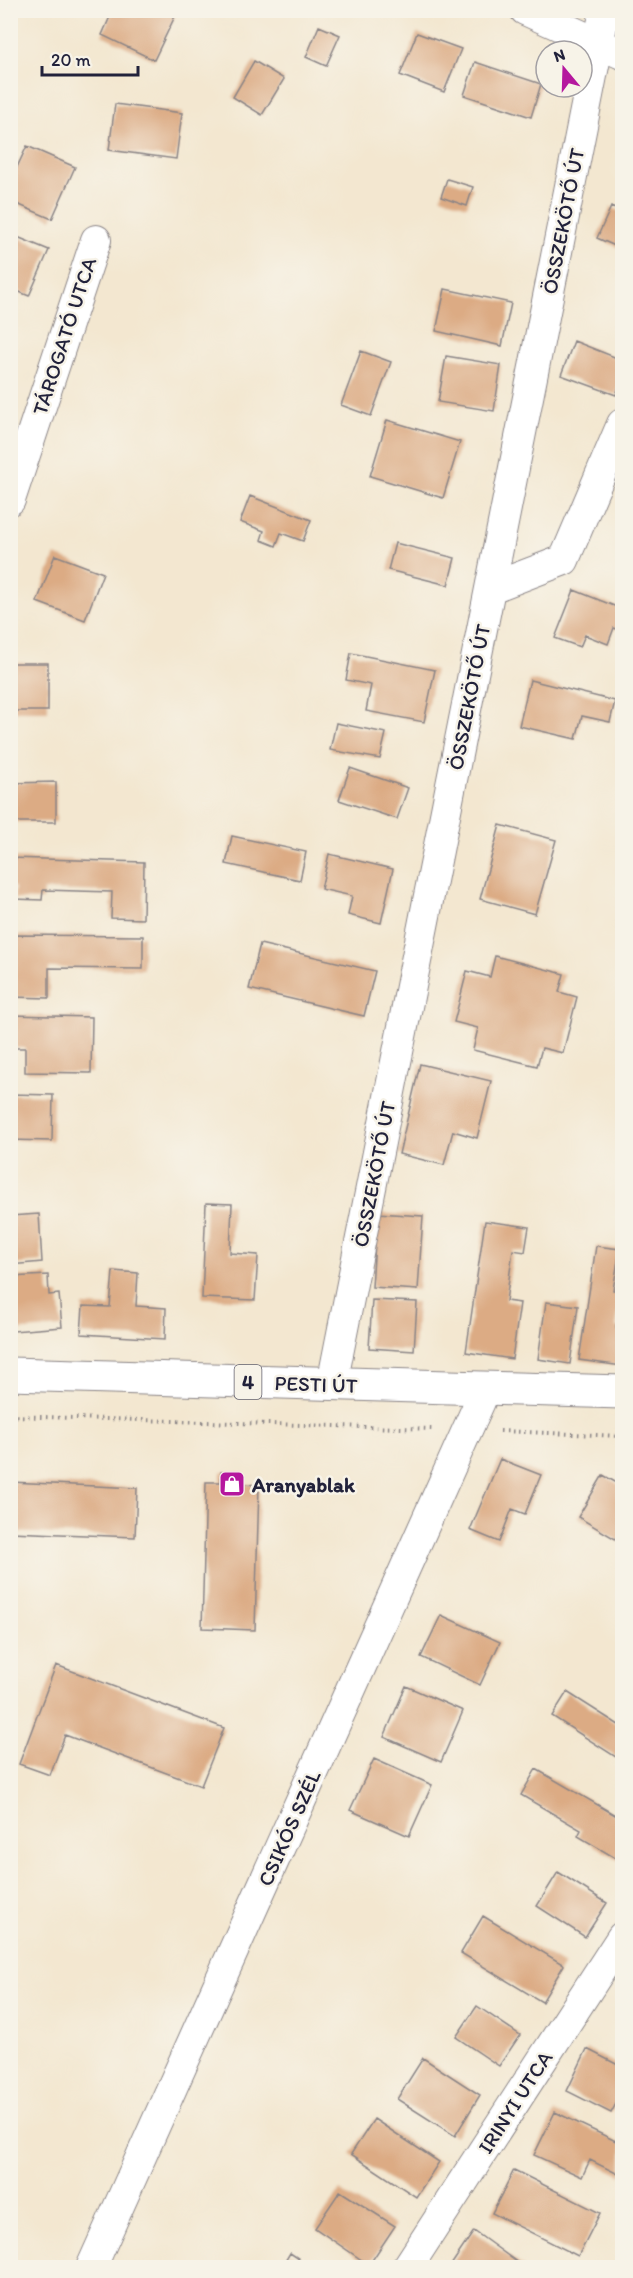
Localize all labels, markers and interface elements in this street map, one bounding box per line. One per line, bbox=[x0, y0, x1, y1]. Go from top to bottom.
scale bar bbox=[42, 39, 138, 77]
north arrow bbox=[534, 39, 594, 99]
text: N bbox=[551, 45, 567, 66]
text: 20 m bbox=[51, 49, 91, 71]
street label: ÖSSZEKÖTŐ ÚT bbox=[537, 146, 589, 296]
street label: TÁROGATÓ UTCA bbox=[27, 253, 101, 418]
street label: ÖSSZEKÖTŐ ÚT bbox=[443, 622, 495, 772]
street label: ÖSSZEKÖTŐ ÚT bbox=[348, 1099, 400, 1249]
road number: 4 bbox=[234, 1365, 262, 1399]
street label: PESTI ÚT bbox=[274, 1370, 358, 1398]
shop icon: Aranyablak bbox=[217, 1469, 247, 1499]
place label: Aranyablak bbox=[251, 1472, 356, 1498]
street label: CSIKÓS SZÉL bbox=[252, 1766, 326, 1890]
street label: IRINYI UTCA bbox=[473, 2046, 558, 2158]

